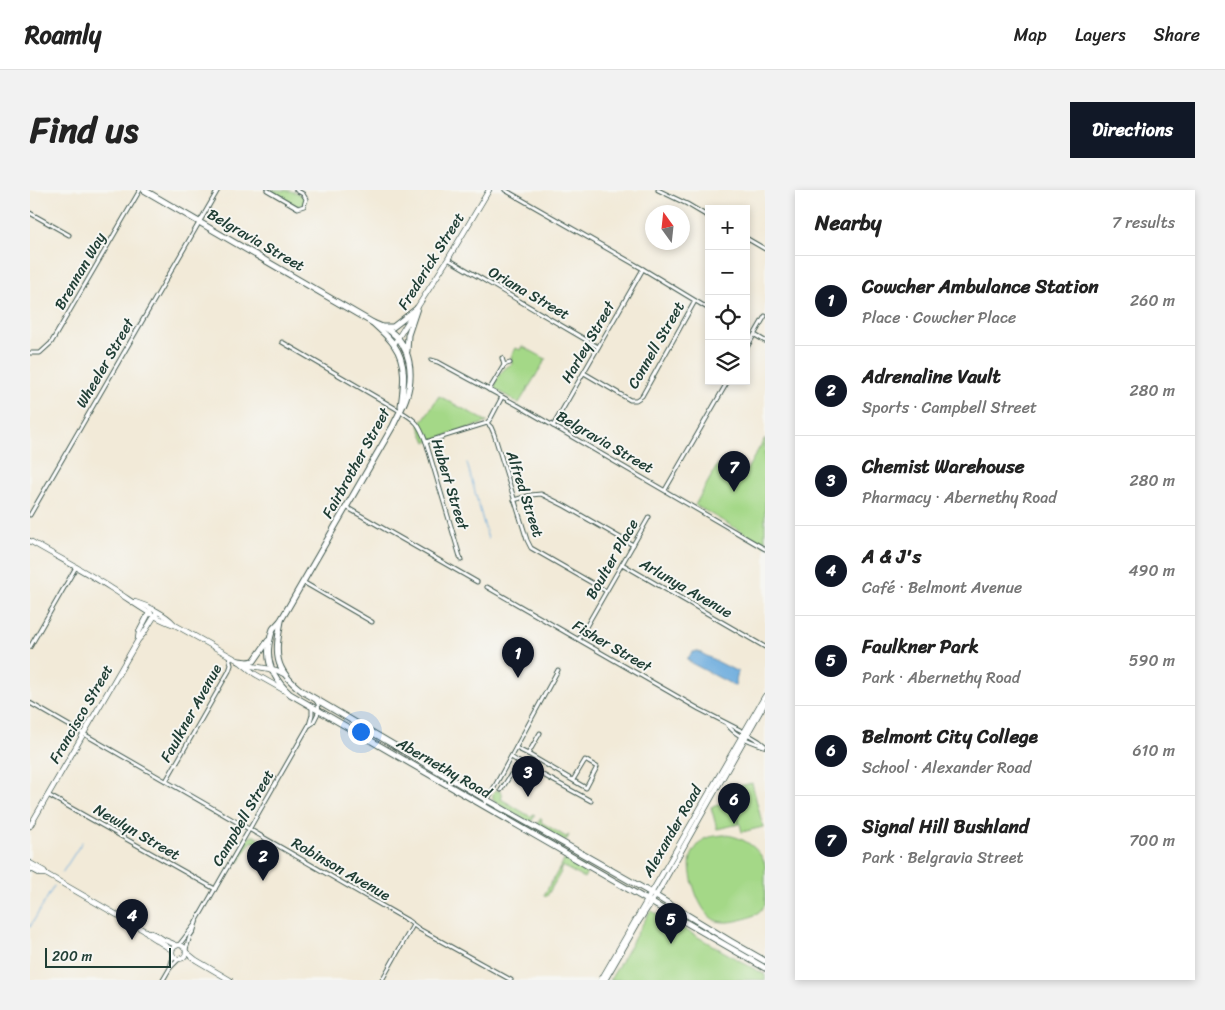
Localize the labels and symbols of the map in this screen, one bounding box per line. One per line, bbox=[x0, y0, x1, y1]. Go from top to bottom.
street label: Belgravia Street bbox=[202, 202, 310, 279]
north arrow bbox=[645, 205, 690, 250]
street label: Frederick Street bbox=[391, 207, 472, 315]
street label: Brennan Way bbox=[47, 227, 113, 315]
street label: Oriana Street bbox=[483, 259, 575, 327]
street label: Harley Street bbox=[554, 295, 622, 388]
street label: Connell Street bbox=[620, 296, 692, 394]
street label: Wheeler Street bbox=[69, 312, 142, 413]
street label: Fairbrother Street bbox=[315, 402, 398, 523]
street label: Belgravia Street bbox=[551, 404, 659, 481]
street label: Hubert Street bbox=[424, 435, 476, 534]
street label: Alfred Street bbox=[498, 446, 551, 541]
pin: 7 bbox=[718, 451, 750, 492]
street label: Boulter Place bbox=[578, 514, 646, 604]
street label: Arlunya Avenue bbox=[634, 550, 738, 625]
street label: Fisher Street bbox=[567, 613, 657, 680]
pin: 1 bbox=[502, 637, 534, 678]
street label: Francisco Street bbox=[42, 659, 120, 769]
street label: Faulkner Avenue bbox=[153, 659, 229, 767]
your location bbox=[348, 719, 374, 745]
street label: Abernethy Road bbox=[391, 730, 497, 806]
pin: 3 bbox=[512, 756, 544, 797]
street label: Campbell Street bbox=[205, 764, 282, 871]
street label: Alexander Road bbox=[635, 779, 709, 883]
pin: 6 bbox=[718, 783, 750, 824]
street label: Newlyn Street bbox=[89, 797, 186, 868]
street label: Robinson Avenue bbox=[287, 830, 395, 908]
pin: 2 bbox=[247, 840, 279, 881]
pin: 4 bbox=[116, 899, 148, 940]
pin: 5 bbox=[655, 903, 687, 944]
scale bar bbox=[45, 945, 171, 968]

